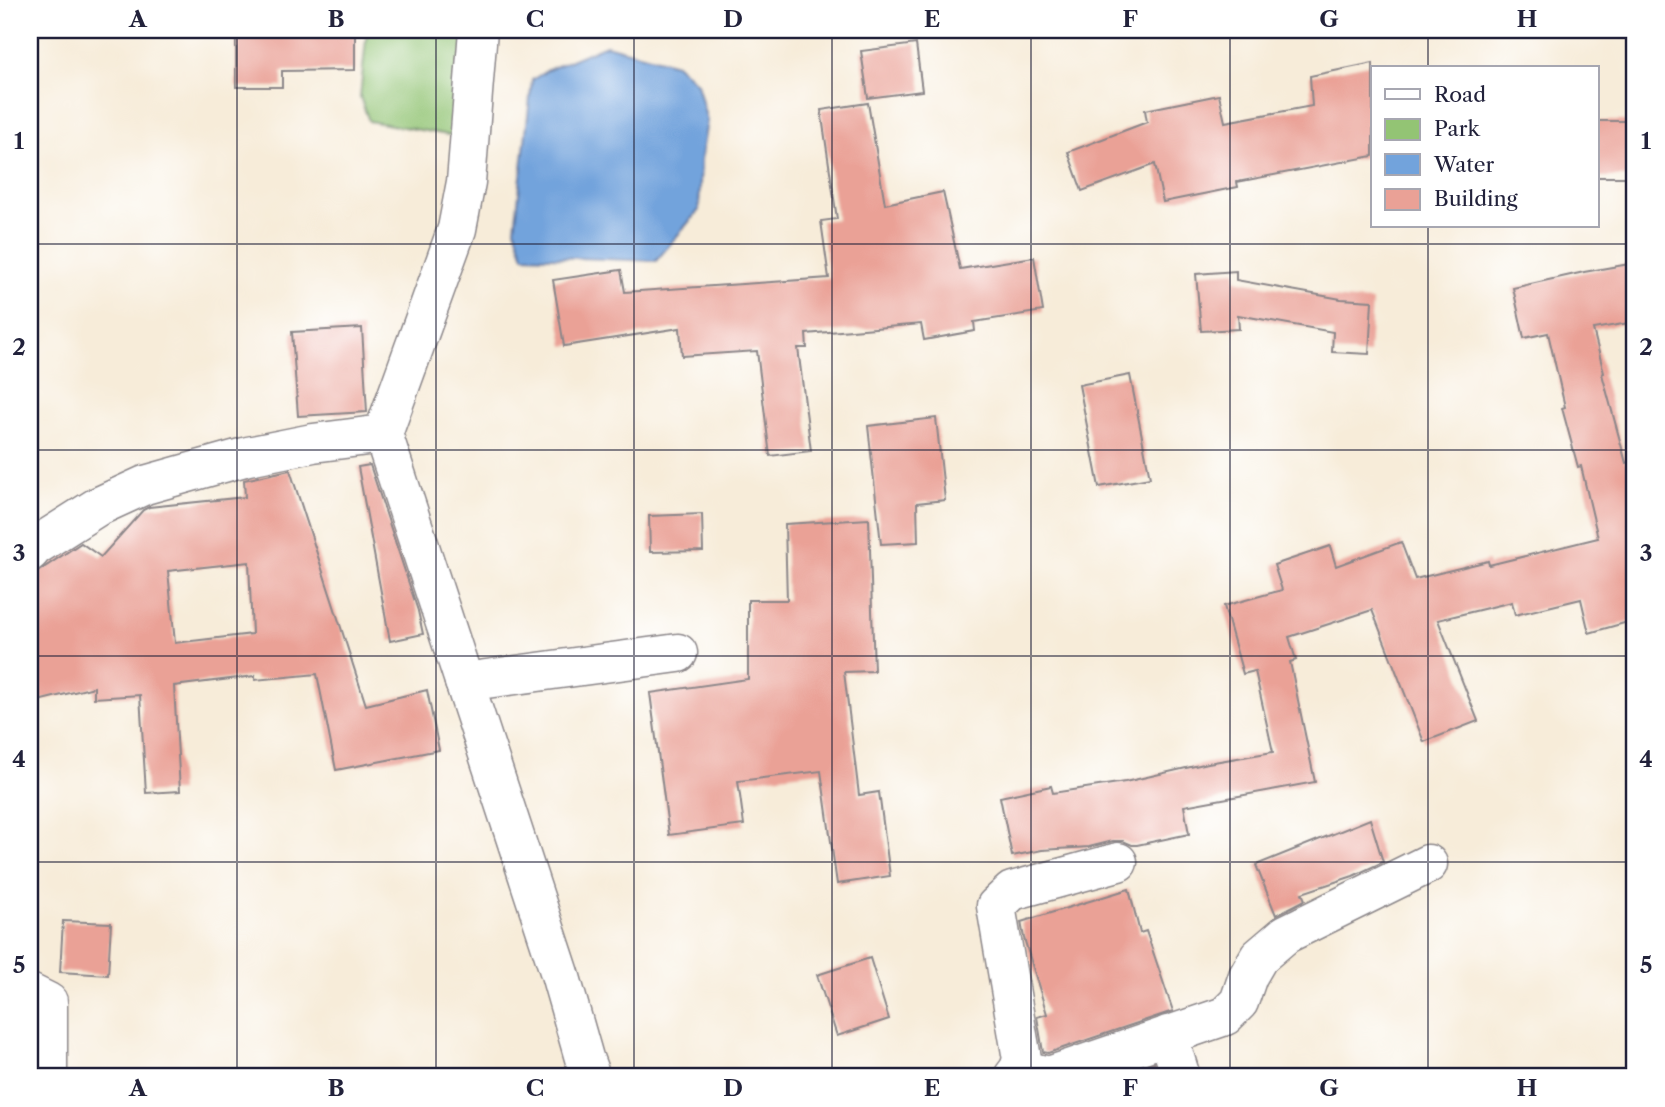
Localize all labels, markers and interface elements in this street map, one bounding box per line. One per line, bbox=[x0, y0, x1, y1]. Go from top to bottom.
text: A bbox=[128, 5, 148, 33]
text: B bbox=[327, 5, 345, 33]
text: C bbox=[526, 5, 544, 33]
text: D bbox=[723, 5, 743, 33]
text: E bbox=[924, 5, 940, 33]
text: F bbox=[1122, 5, 1138, 33]
text: G bbox=[1319, 5, 1339, 33]
text: H bbox=[1517, 5, 1538, 33]
legend bbox=[1371, 66, 1598, 228]
text: Road bbox=[1434, 82, 1486, 107]
text: Park bbox=[1434, 116, 1480, 141]
text: 1 bbox=[14, 127, 25, 155]
text: 1 bbox=[1641, 127, 1652, 155]
text: Water bbox=[1433, 152, 1494, 177]
text: Building bbox=[1434, 186, 1519, 211]
text: 2 bbox=[12, 333, 26, 361]
text: 2 bbox=[1639, 333, 1653, 361]
text: 3 bbox=[13, 539, 26, 567]
text: 3 bbox=[1640, 539, 1653, 567]
text: 4 bbox=[12, 745, 26, 773]
text: 4 bbox=[1639, 745, 1653, 773]
text: 5 bbox=[13, 951, 25, 979]
text: 5 bbox=[1640, 951, 1652, 979]
text: A bbox=[128, 1074, 148, 1102]
text: B bbox=[327, 1074, 345, 1102]
text: C bbox=[526, 1074, 544, 1102]
text: D bbox=[723, 1074, 743, 1102]
text: E bbox=[924, 1074, 940, 1102]
text: F bbox=[1122, 1074, 1138, 1102]
text: G bbox=[1319, 1074, 1339, 1102]
text: H bbox=[1517, 1074, 1538, 1102]

